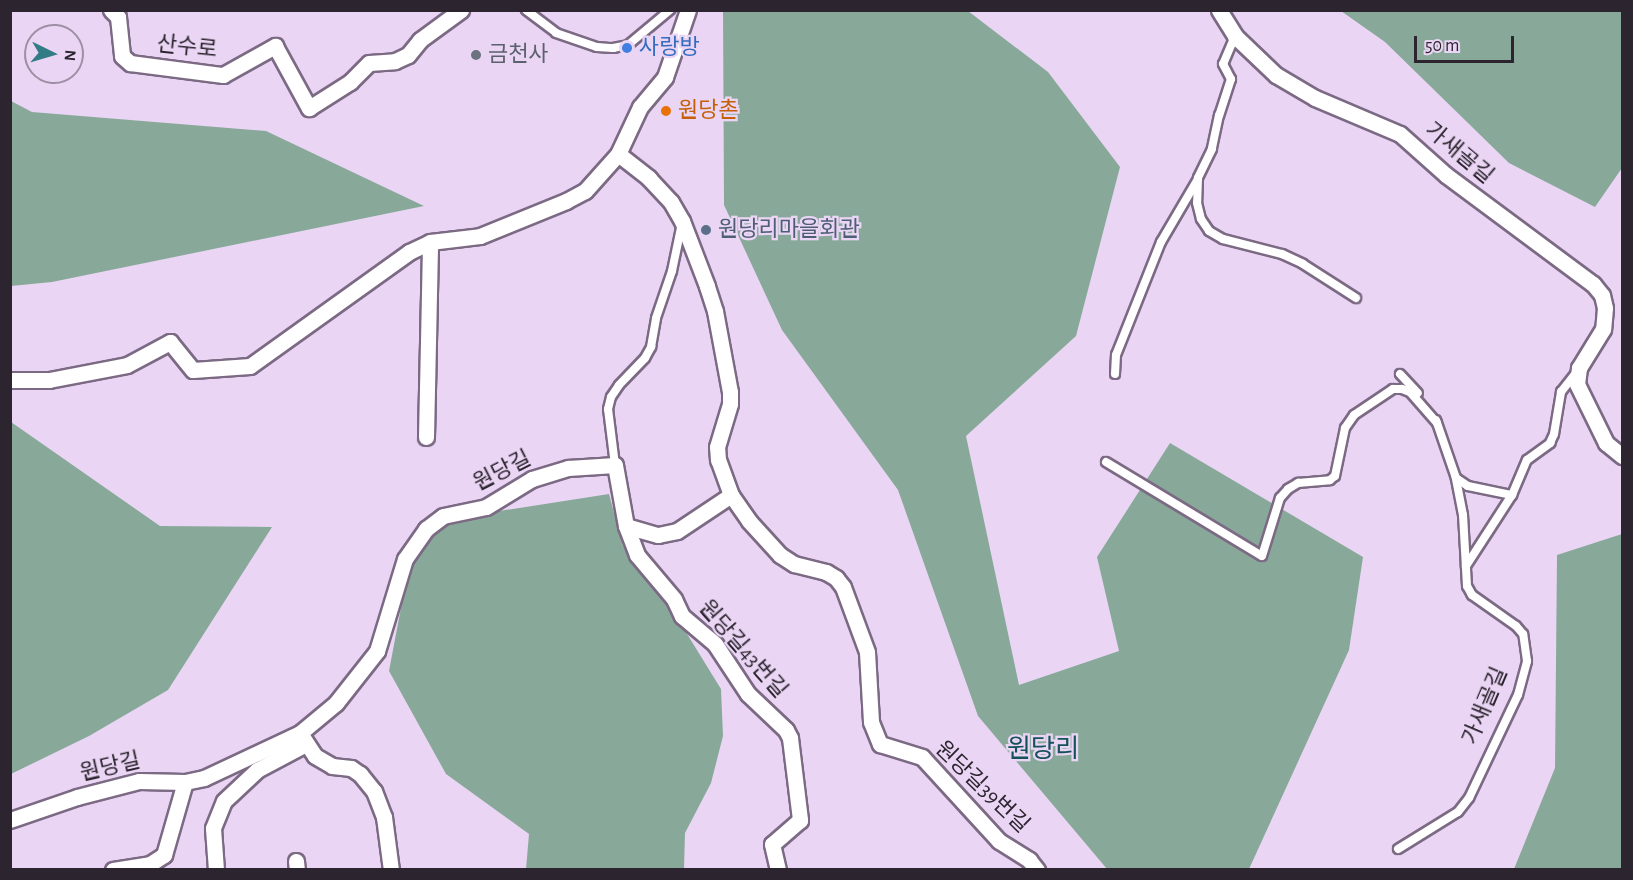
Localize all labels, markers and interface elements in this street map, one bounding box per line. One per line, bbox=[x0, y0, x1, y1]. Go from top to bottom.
north arrow bbox=[24, 24, 84, 84]
scale bar bbox=[1417, 24, 1518, 62]
street label: 산수로 bbox=[155, 31, 219, 63]
place label: 사랑방 bbox=[639, 35, 700, 61]
text: 50 m bbox=[1425, 37, 1459, 55]
marker: 사랑방 bbox=[620, 41, 634, 55]
place label: 금천사 bbox=[488, 42, 549, 68]
marker: 금천사 bbox=[469, 48, 483, 62]
text: N bbox=[61, 49, 78, 62]
place label: 원당촌 bbox=[678, 98, 739, 124]
marker: 원당촌 bbox=[659, 104, 673, 118]
street label: 가새골길 bbox=[1420, 117, 1498, 189]
place label: 원당리마을회관 bbox=[718, 217, 860, 243]
marker: 원당리마을회관 bbox=[699, 223, 713, 237]
street label: 원당길 bbox=[469, 445, 535, 497]
street label: 원당길43번길 bbox=[693, 595, 793, 703]
street label: 가새골길 bbox=[1457, 664, 1513, 748]
district label: 원당리 bbox=[1007, 734, 1079, 766]
street label: 원당길39번길 bbox=[929, 736, 1035, 838]
street label: 원당길 bbox=[77, 747, 143, 787]

